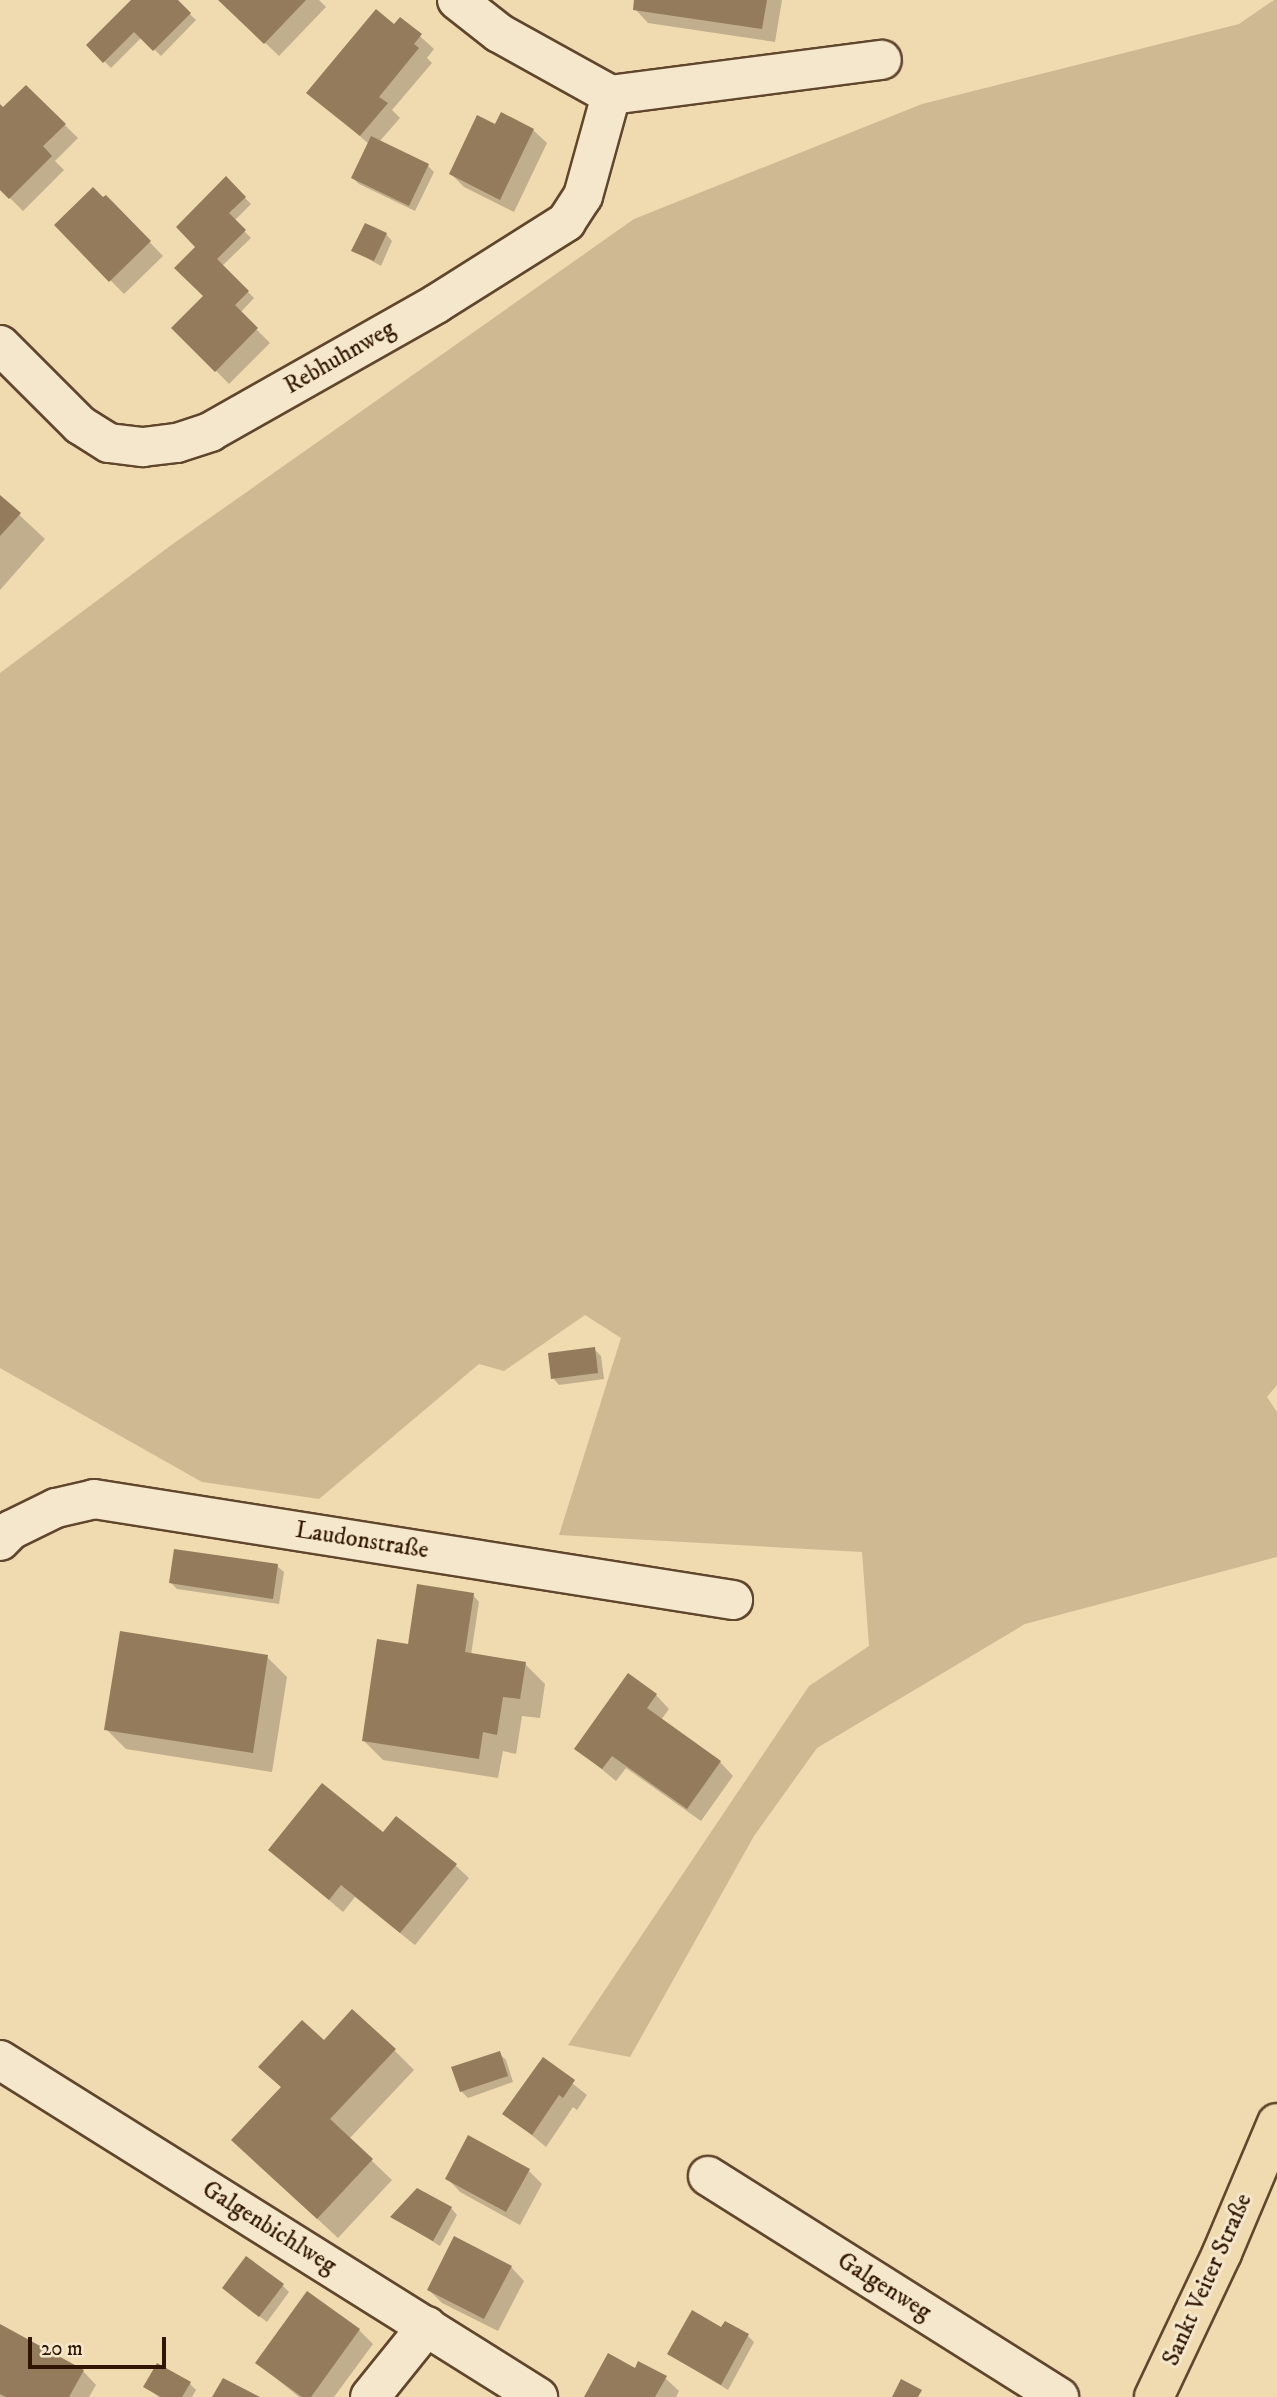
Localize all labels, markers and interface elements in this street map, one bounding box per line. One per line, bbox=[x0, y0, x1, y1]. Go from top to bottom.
street label: Rebhuhnweg bbox=[280, 315, 400, 401]
street label: Laudonstraße bbox=[293, 1516, 431, 1566]
street label: Galgenbichlweg bbox=[197, 2175, 341, 2281]
street label: Sankt Veiter Straße bbox=[1157, 2189, 1259, 2371]
street label: Galgenweg bbox=[832, 2247, 936, 2327]
scale bar bbox=[32, 2324, 170, 2368]
text: 20 m bbox=[41, 2336, 83, 2362]

